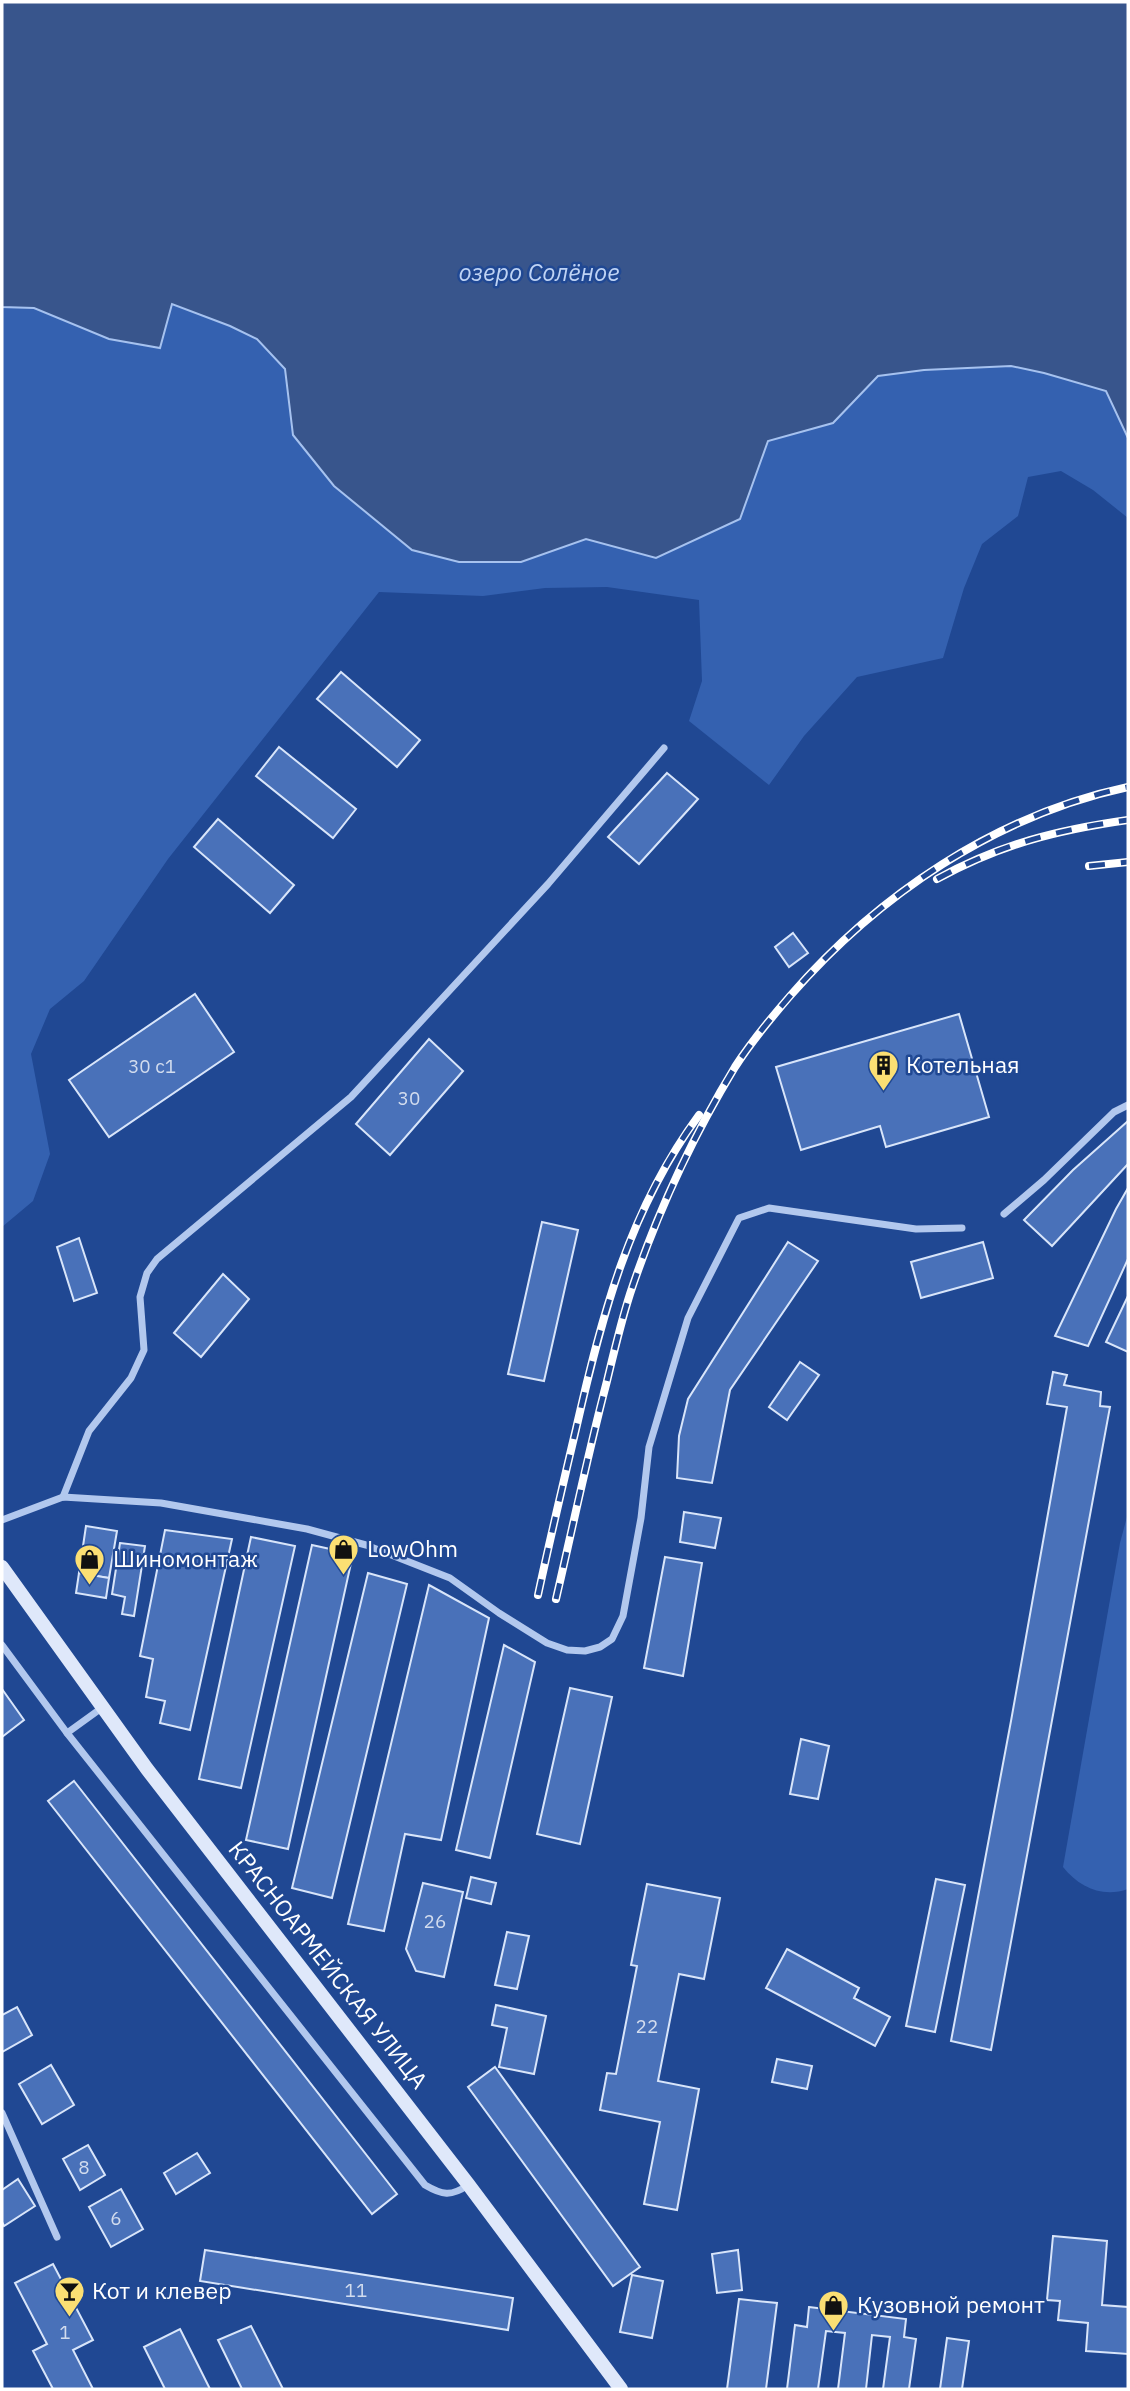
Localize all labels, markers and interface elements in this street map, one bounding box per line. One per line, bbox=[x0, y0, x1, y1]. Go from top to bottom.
water label: озеро Солёное bbox=[458, 256, 620, 288]
building icon: Котельная bbox=[866, 1048, 900, 1092]
place label: Котельная bbox=[906, 1049, 1019, 1079]
house number: 30 с1 bbox=[128, 1054, 176, 1078]
house number: 30 bbox=[398, 1086, 420, 1110]
shop icon: LowOhm bbox=[327, 1532, 361, 1576]
place label: LowOhm bbox=[367, 1533, 458, 1563]
shop icon: Шиномонтаж bbox=[73, 1542, 107, 1586]
place label: Шиномонтаж bbox=[113, 1543, 258, 1573]
street label: КРАСНОАРМЕЙСКАЯ УЛИЦА bbox=[223, 1834, 435, 2095]
house number: 26 bbox=[424, 1909, 446, 1933]
house number: 22 bbox=[636, 2014, 658, 2038]
house number: 8 bbox=[78, 2155, 90, 2179]
house number: 6 bbox=[110, 2206, 122, 2230]
bar icon: Кот и клевер bbox=[52, 2274, 86, 2318]
place label: Кот и клевер bbox=[92, 2275, 232, 2305]
house number: 11 bbox=[345, 2278, 367, 2302]
shop icon: Кузовной ремонт bbox=[817, 2288, 851, 2332]
place label: Кузовной ремонт bbox=[857, 2289, 1045, 2319]
house number: 1 bbox=[59, 2320, 71, 2344]

